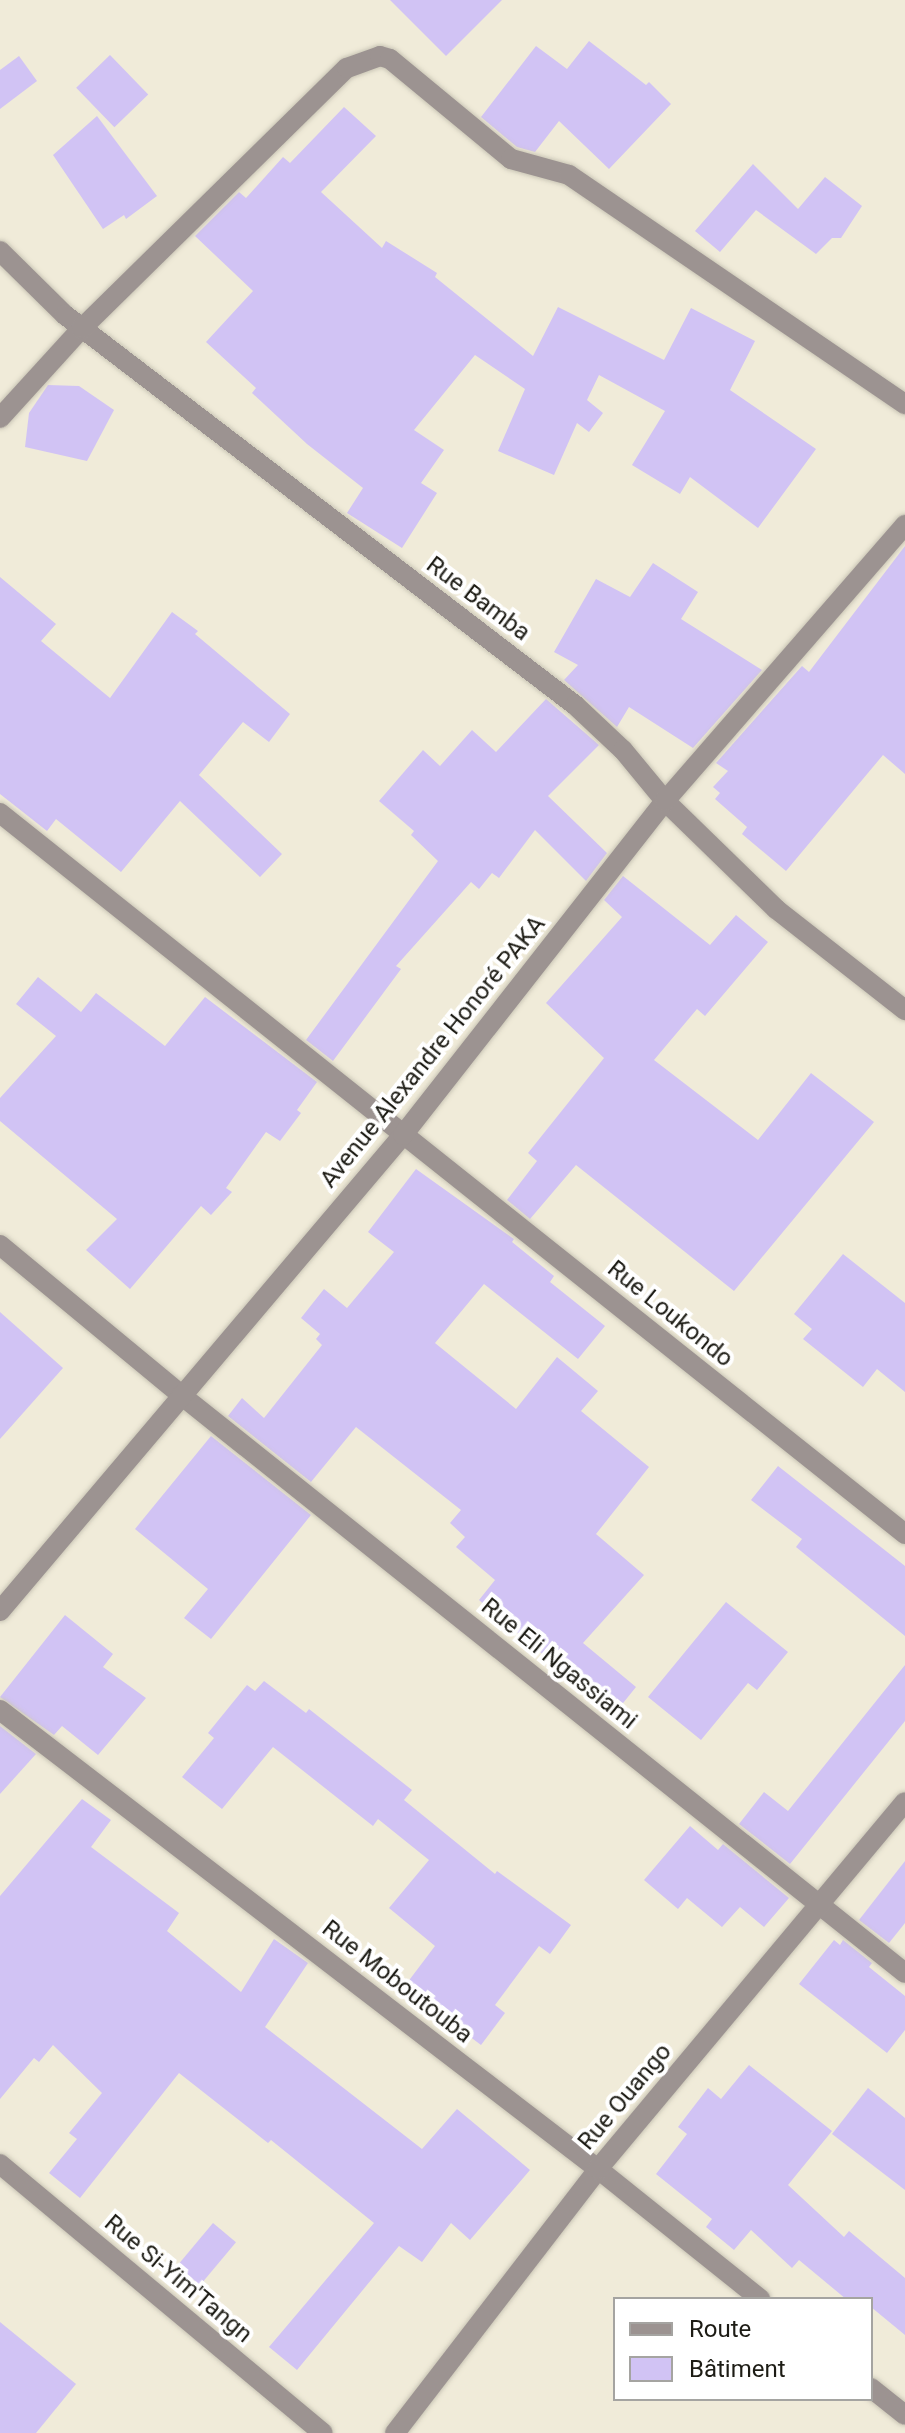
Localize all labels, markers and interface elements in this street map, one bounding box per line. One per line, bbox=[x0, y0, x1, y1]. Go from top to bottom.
street label: Rue Bamba bbox=[421, 551, 535, 647]
street label: Avenue Alexandre Honoré PAKA bbox=[314, 910, 552, 1194]
street label: Rue Loukondo bbox=[602, 1255, 738, 1373]
street label: Rue Eli Ngassiami bbox=[475, 1592, 643, 1736]
street label: Rue Moboutouba bbox=[316, 1914, 478, 2050]
street label: Rue Ouango bbox=[572, 2038, 678, 2156]
street label: Rue Si-Yim'Tangn bbox=[98, 2209, 258, 2349]
legend bbox=[613, 2297, 873, 2401]
text: Route bbox=[689, 2315, 751, 2343]
text: Bâtiment bbox=[689, 2355, 786, 2383]

